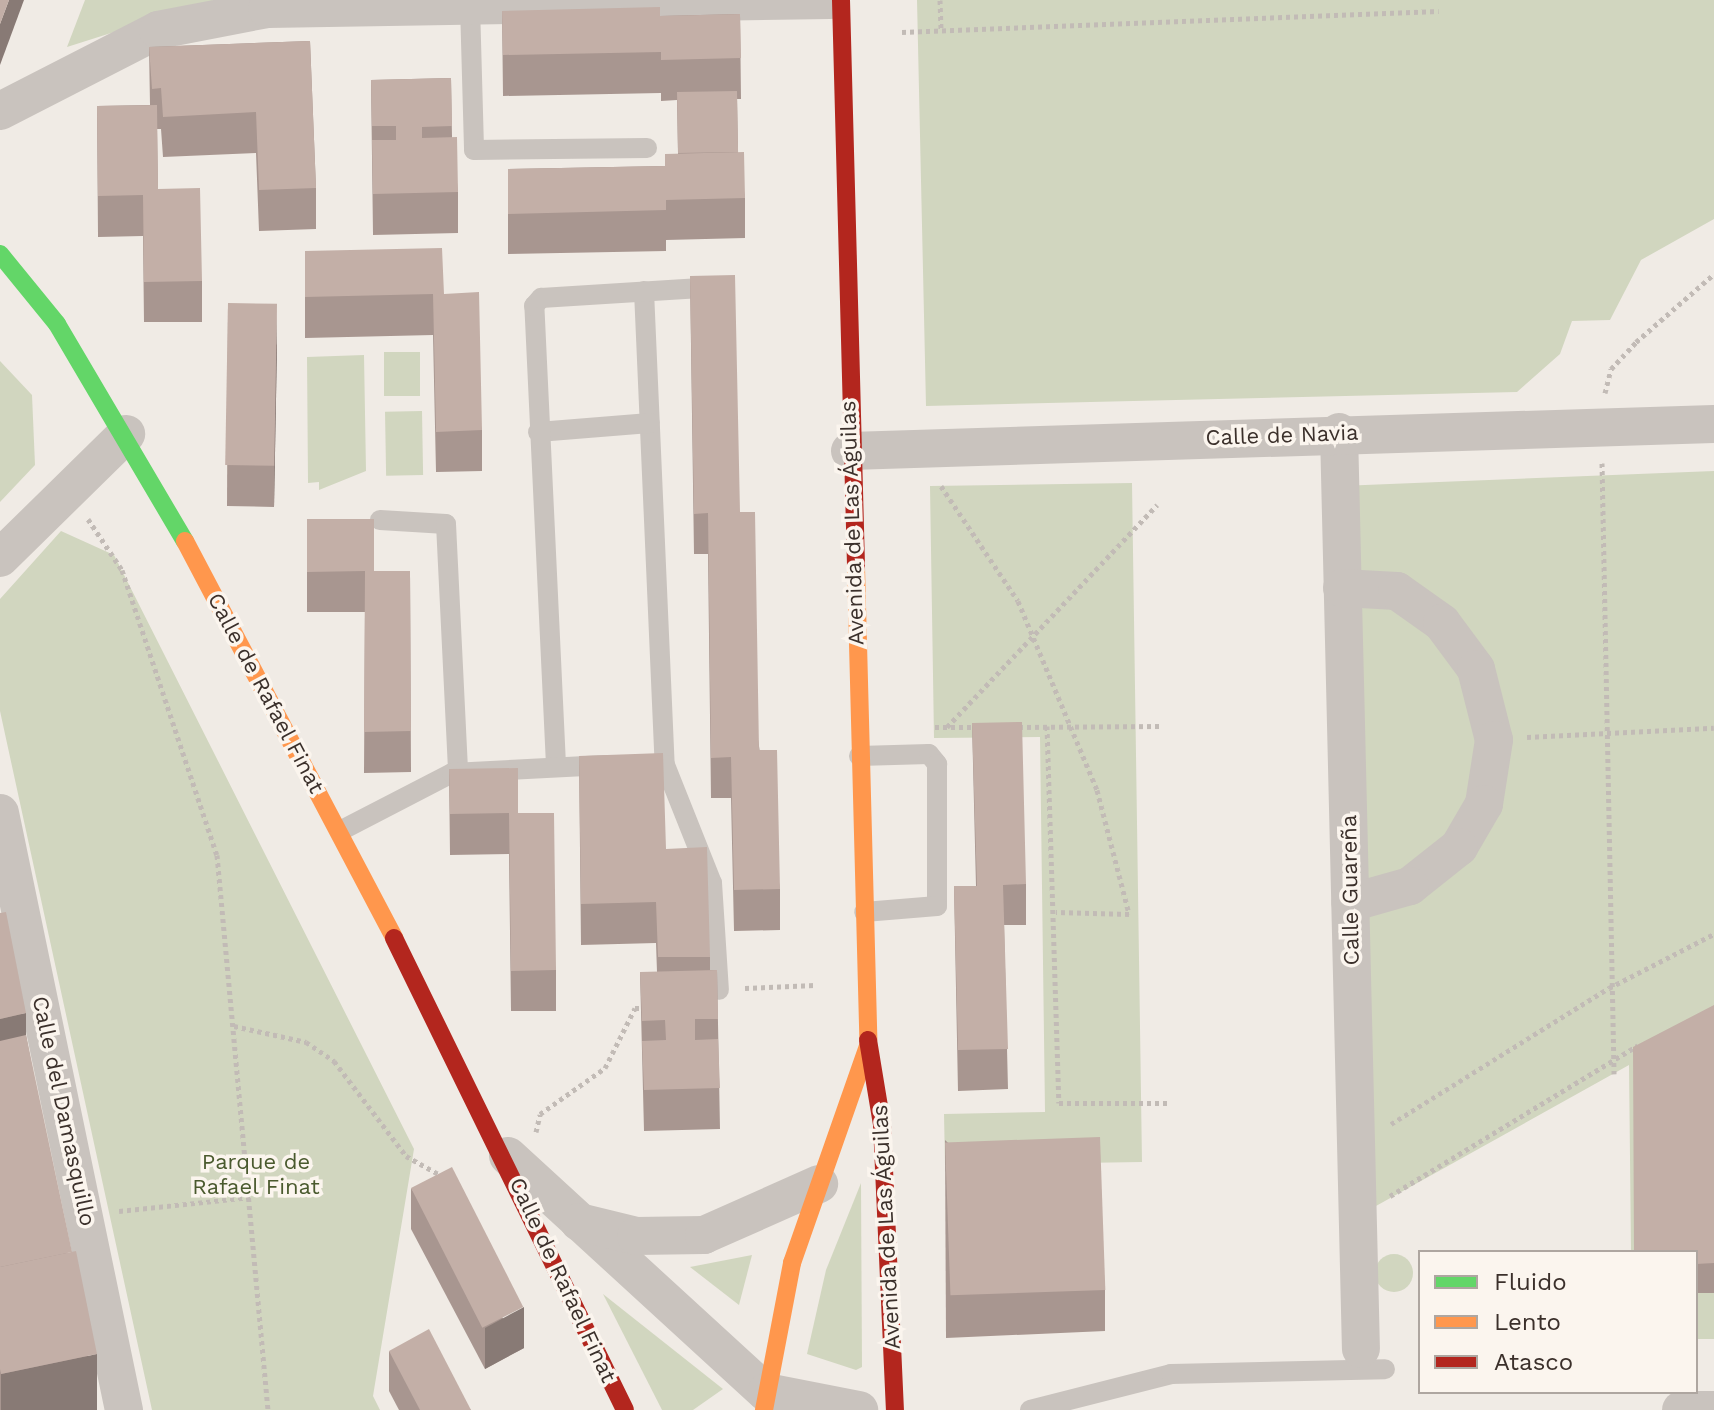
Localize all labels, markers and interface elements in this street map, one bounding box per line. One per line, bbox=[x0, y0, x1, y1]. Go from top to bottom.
street label: Avenida de Las Águilas bbox=[835, 399, 869, 647]
street label: Calle de Navia bbox=[1205, 419, 1359, 451]
street label: Calle de Rafael Finat bbox=[202, 588, 330, 798]
street label: Calle Guareña bbox=[1335, 815, 1365, 965]
street label: Calle del Damasquillo bbox=[27, 993, 101, 1229]
street label: Avenida de Las Águilas bbox=[866, 1103, 906, 1351]
park label: Parque de Rafael Finat bbox=[192, 1148, 320, 1200]
street label: Calle de Rafael Finat bbox=[504, 1173, 622, 1387]
legend bbox=[1418, 1250, 1698, 1394]
text: Fluido bbox=[1494, 1268, 1567, 1296]
text: Lento bbox=[1494, 1308, 1561, 1336]
text: Atasco bbox=[1494, 1348, 1573, 1376]

